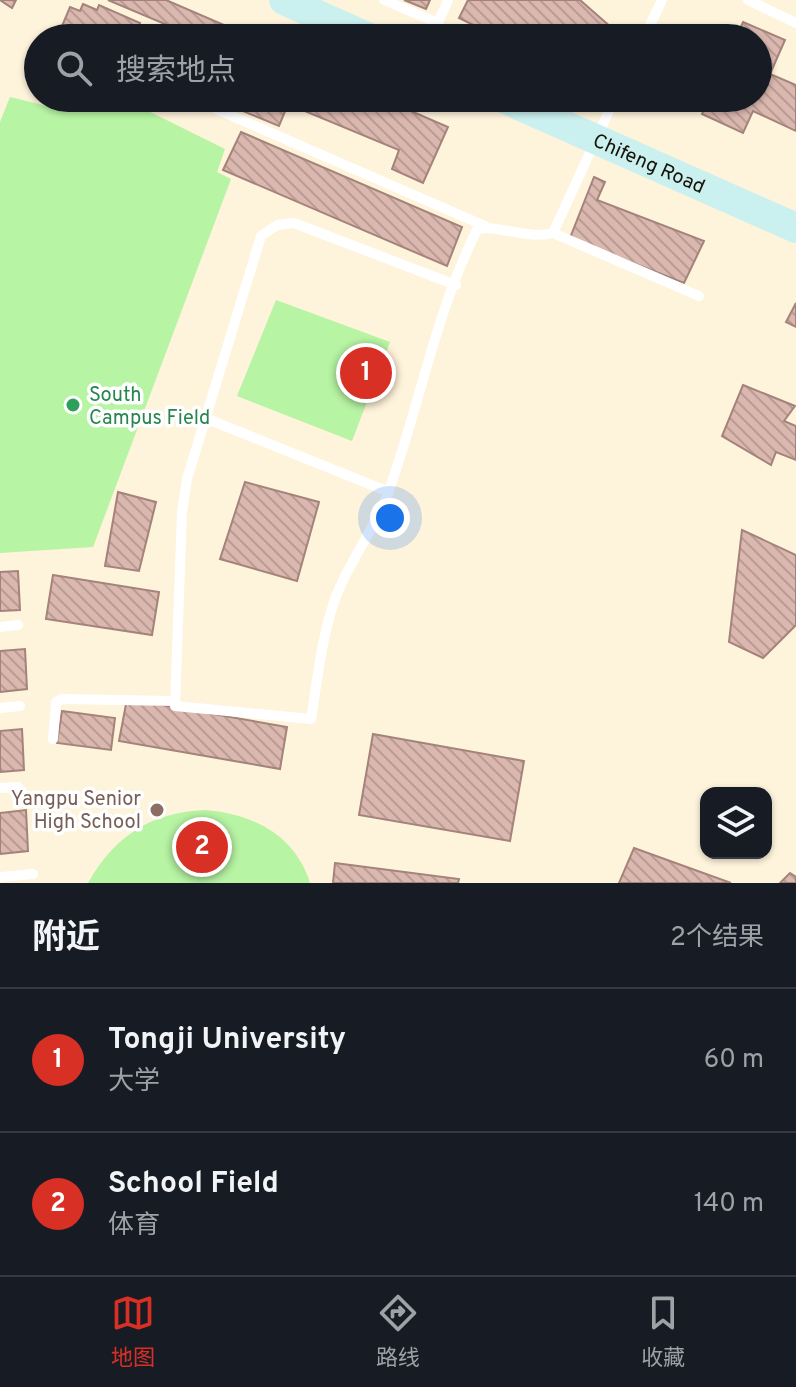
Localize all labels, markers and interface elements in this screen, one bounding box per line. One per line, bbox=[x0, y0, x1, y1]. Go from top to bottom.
search box bbox=[24, 24, 772, 112]
icon: search bbox=[52, 46, 96, 90]
text: 搜索地点 bbox=[116, 54, 236, 91]
street label: Chifeng Road bbox=[588, 128, 709, 201]
pin: 1 bbox=[340, 343, 392, 403]
place label: South Campus Field bbox=[89, 383, 210, 432]
marker: South Campus Field bbox=[64, 396, 82, 414]
your location bbox=[370, 498, 410, 538]
place label: Yangpu Senior High School bbox=[11, 787, 141, 836]
map controls bbox=[700, 787, 772, 859]
button: layers bbox=[700, 787, 772, 859]
marker: Yangpu Senior High School bbox=[148, 801, 166, 819]
pin: 2 bbox=[176, 817, 228, 877]
text: 附近 bbox=[32, 918, 100, 961]
text: 2个结果 bbox=[670, 922, 764, 955]
text: Tongji University bbox=[108, 1022, 346, 1059]
text: 1 bbox=[53, 1044, 63, 1077]
text: 60 m bbox=[704, 1044, 764, 1077]
text: 大学 bbox=[108, 1066, 160, 1099]
text: School Field bbox=[108, 1166, 279, 1203]
text: 2 bbox=[50, 1188, 66, 1221]
text: 140 m bbox=[694, 1188, 764, 1221]
text: 体育 bbox=[108, 1210, 160, 1243]
tab: 地图 bbox=[111, 1291, 155, 1373]
tab: 路线 bbox=[376, 1291, 420, 1373]
tab: 收藏 bbox=[641, 1291, 685, 1373]

